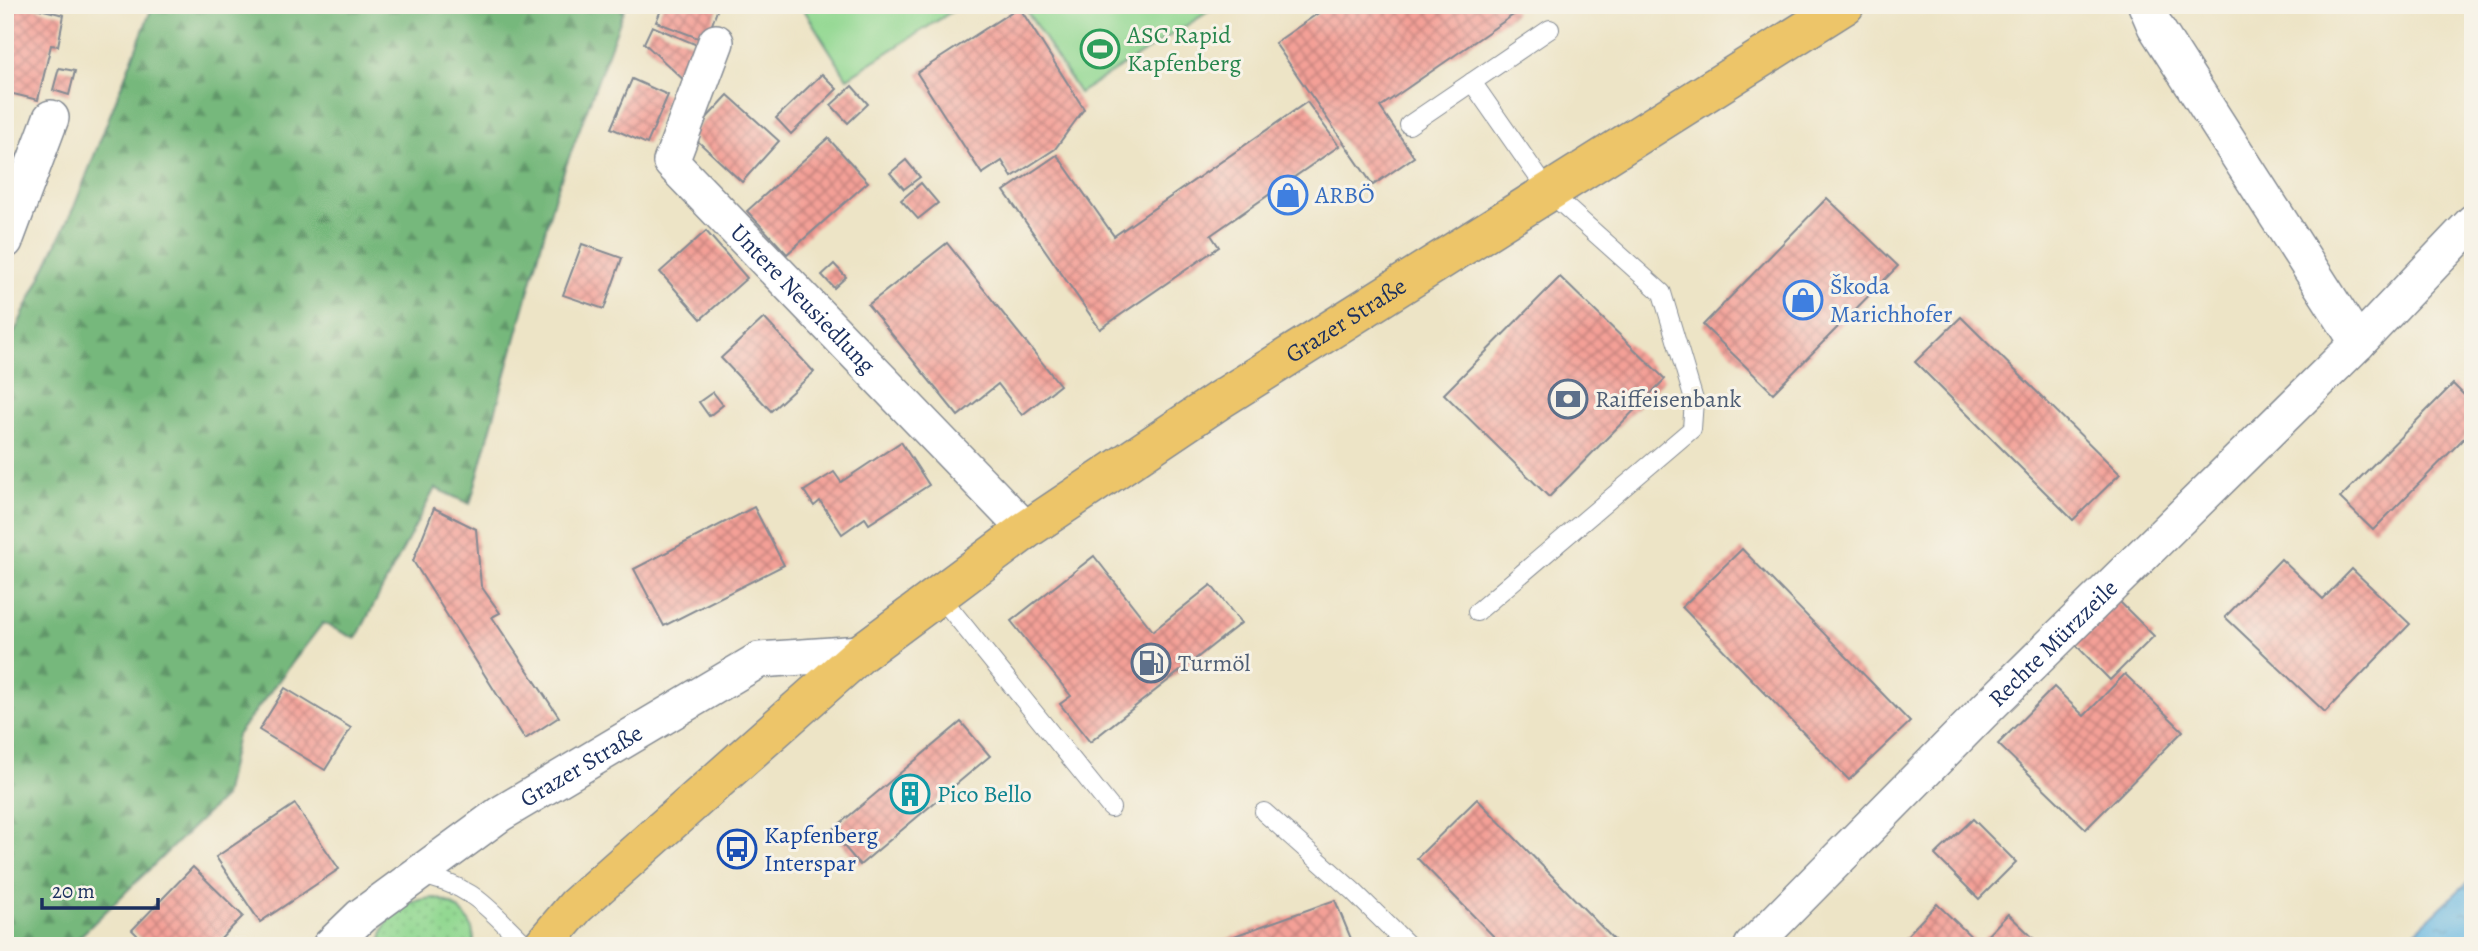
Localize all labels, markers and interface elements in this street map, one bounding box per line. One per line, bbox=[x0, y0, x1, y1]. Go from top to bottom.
place label: ASC Rapid Kapfenberg bbox=[1126, 19, 1241, 79]
sports icon: ASC Rapid Kapfenberg bbox=[1079, 28, 1121, 70]
shop icon: ARBÖ bbox=[1267, 174, 1309, 216]
place label: ARBÖ bbox=[1314, 179, 1375, 211]
street label: Untere Neusiedlung bbox=[723, 217, 883, 381]
street label: Grazer Straße bbox=[1279, 270, 1412, 370]
place label: Škoda Marichhofer bbox=[1830, 270, 1952, 330]
shop icon: Škoda Marichhofer bbox=[1782, 279, 1824, 321]
bank icon: Raiffeisenbank bbox=[1547, 378, 1589, 420]
place label: Raiffeisenbank bbox=[1595, 383, 1741, 415]
street label: Rechte Mürzzeile bbox=[1981, 572, 2125, 714]
fuel station icon: Turmöl bbox=[1130, 642, 1172, 684]
place label: Turmöl bbox=[1178, 647, 1250, 679]
street label: Grazer Straße bbox=[514, 717, 648, 815]
building icon: Pico Bello bbox=[889, 773, 931, 815]
place label: Pico Bello bbox=[937, 778, 1032, 810]
place label: Kapfenberg Interspar bbox=[764, 819, 878, 879]
bus stop icon: Kapfenberg Interspar bbox=[716, 828, 758, 870]
scale bar bbox=[42, 867, 158, 911]
text: 20 m bbox=[52, 877, 95, 905]

